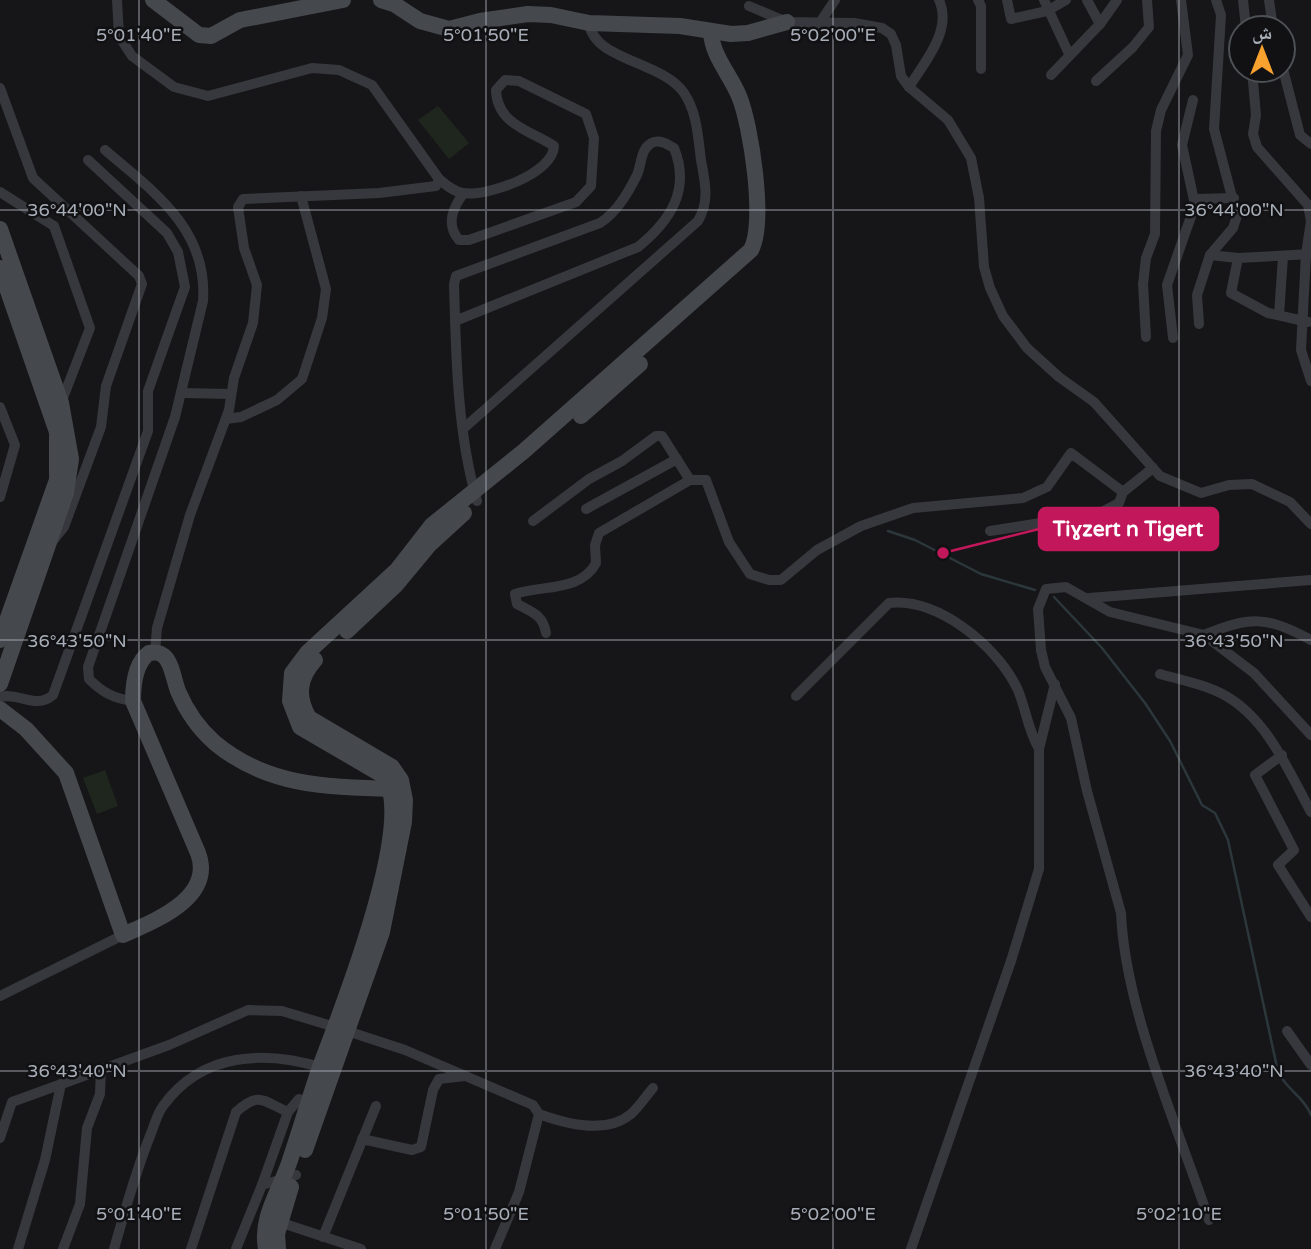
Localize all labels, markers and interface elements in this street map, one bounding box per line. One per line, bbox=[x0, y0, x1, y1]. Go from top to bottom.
north arrow bbox=[1227, 14, 1297, 84]
text: ش bbox=[1252, 22, 1272, 44]
text: 5°01'40"E bbox=[96, 24, 182, 46]
text: 5°01'50"E bbox=[443, 24, 529, 46]
text: 5°02'00"E bbox=[790, 24, 876, 46]
text: 36°44'00"N bbox=[27, 199, 127, 221]
text: 36°44'00"N bbox=[1184, 199, 1284, 221]
callout: Tiɣzert n Tigert bbox=[1039, 508, 1218, 550]
text: Tiɣzert n Tigert bbox=[1052, 517, 1203, 542]
text: 36°43'50"N bbox=[27, 630, 127, 652]
text: 36°43'50"N bbox=[1184, 630, 1284, 652]
text: 36°43'40"N bbox=[27, 1060, 127, 1082]
text: 36°43'40"N bbox=[1184, 1060, 1284, 1082]
text: 5°01'40"E bbox=[96, 1203, 182, 1225]
text: 5°01'50"E bbox=[443, 1203, 529, 1225]
text: 5°02'00"E bbox=[790, 1203, 876, 1225]
text: 5°02'10"E bbox=[1136, 1203, 1222, 1225]

